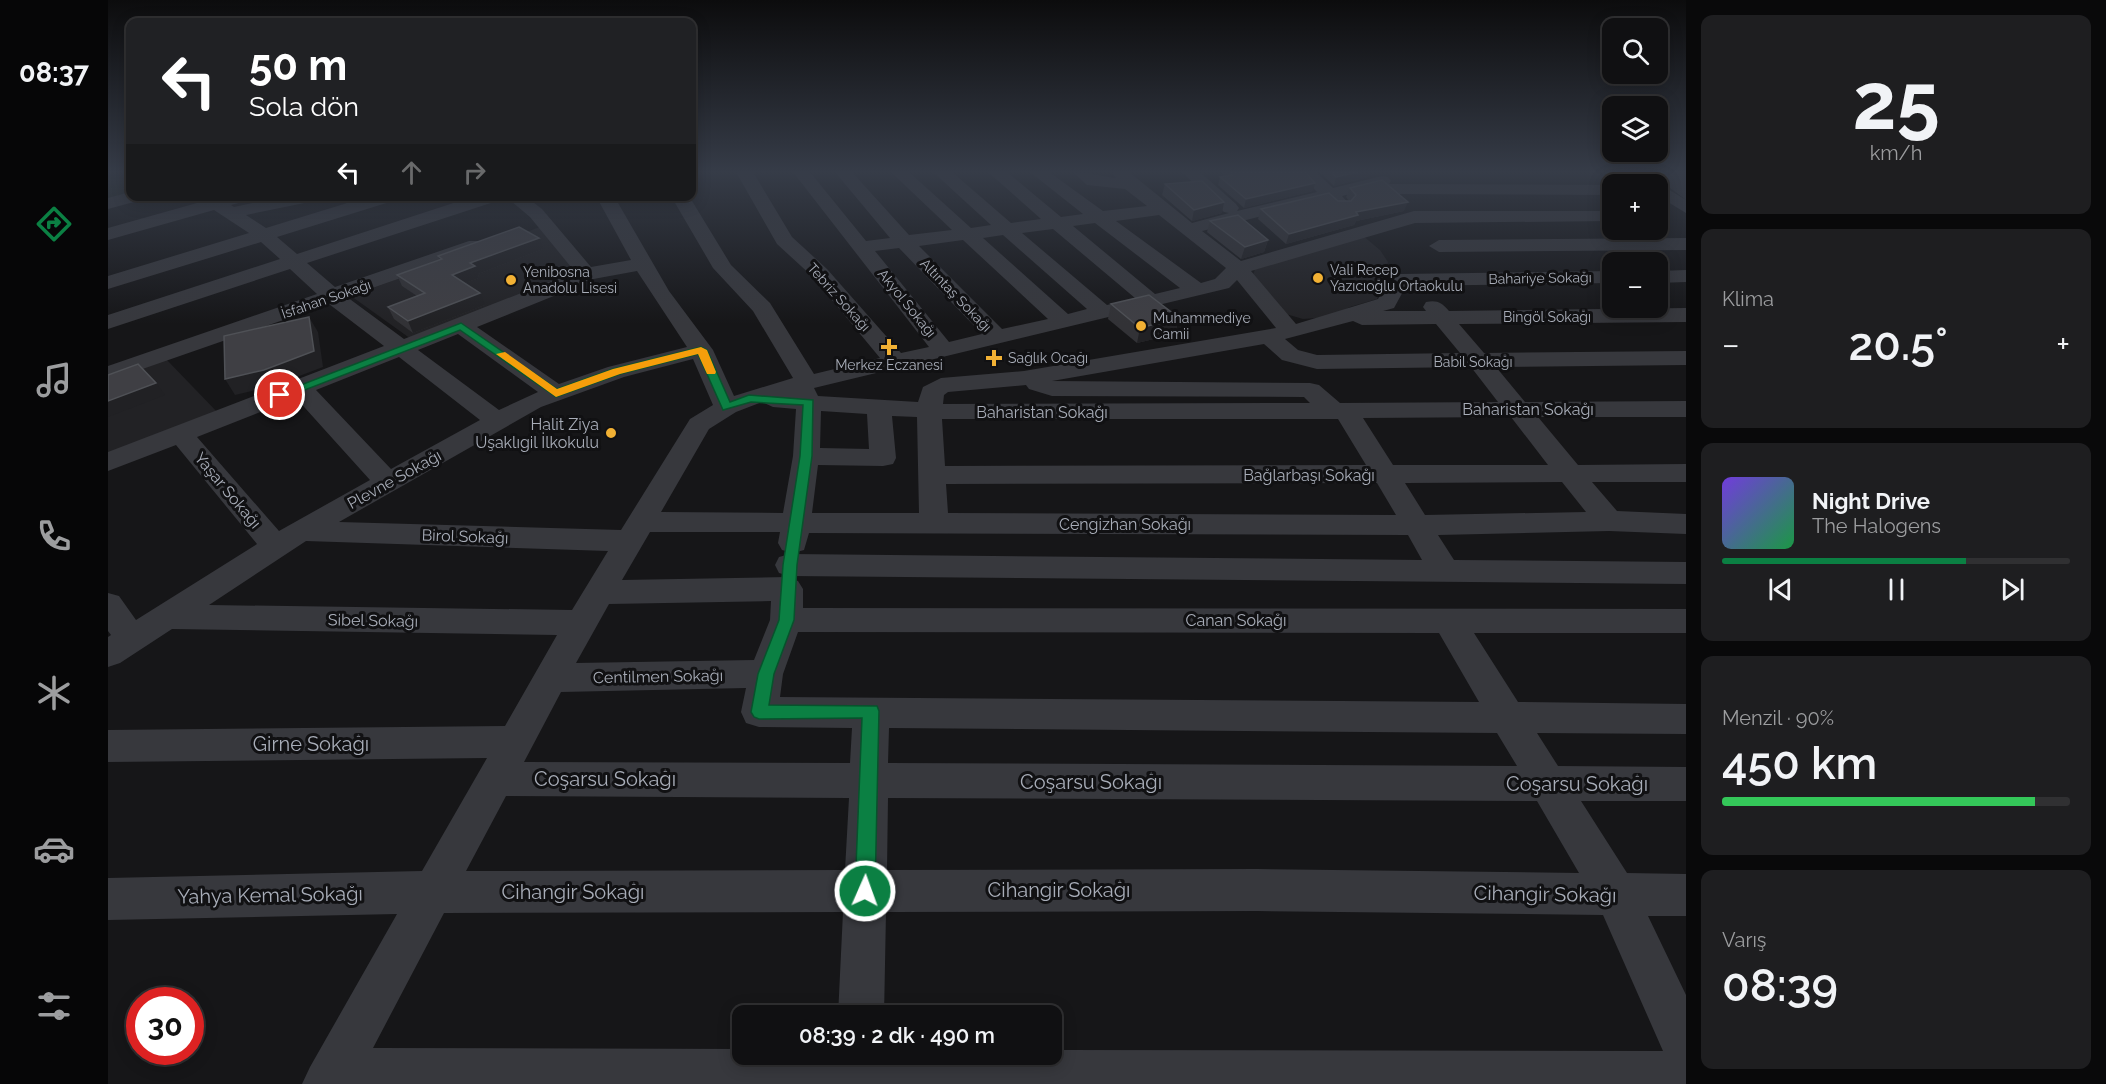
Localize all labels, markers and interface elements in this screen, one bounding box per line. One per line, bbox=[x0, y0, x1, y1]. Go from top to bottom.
map controls bbox=[1602, 18, 1668, 318]
button: search bbox=[1602, 18, 1668, 84]
text: 50 m bbox=[249, 41, 347, 90]
icon: left bbox=[150, 42, 228, 120]
text: 25 bbox=[1852, 56, 1940, 147]
text: 08:37 bbox=[19, 57, 89, 88]
text: Sola dön bbox=[249, 91, 359, 122]
button: layers bbox=[1602, 96, 1668, 162]
text: km/h bbox=[1870, 141, 1922, 165]
icon: left bbox=[332, 156, 365, 189]
icon: ahead bbox=[395, 156, 428, 189]
icon: right bbox=[458, 156, 491, 189]
button: + bbox=[1602, 174, 1668, 240]
icon: directions bbox=[33, 203, 75, 245]
button: − bbox=[1602, 252, 1668, 318]
street label: Altıntaş Sokağı bbox=[917, 255, 995, 335]
street label: Tebriz Sokağı bbox=[804, 260, 874, 334]
place label: Vali Recep Yazıcıoğlu Ortaokulu bbox=[1330, 262, 1463, 294]
place label: Yenibosna Anadolu Lisesi bbox=[523, 264, 617, 296]
street label: Akyol Sokağı bbox=[875, 266, 939, 340]
street label: Bahariye Sokağı bbox=[1488, 269, 1592, 287]
marker: Vali Recep Yazıcıoğlu Ortaokulu bbox=[1311, 271, 1325, 285]
marker: Yenibosna Anadolu Lisesi bbox=[504, 273, 518, 287]
street label: İsfahan Sokağı bbox=[279, 274, 373, 322]
text: Klima bbox=[1722, 287, 1774, 311]
street label: Bingöl Sokağı bbox=[1503, 309, 1591, 325]
place label: Muhammediye Camii bbox=[1153, 310, 1251, 342]
text: 20.5° bbox=[1848, 318, 1948, 371]
marker: Muhammediye Camii bbox=[1134, 319, 1148, 333]
text: − bbox=[1722, 325, 1740, 364]
text: + bbox=[2056, 325, 2070, 364]
marker: Merkez Eczanesi bbox=[882, 340, 896, 354]
marker: Sağlık Ocağı bbox=[985, 349, 1003, 367]
place label: Sağlık Ocağı bbox=[1008, 350, 1088, 366]
street label: Babil Sokağı bbox=[1433, 354, 1513, 370]
place label: Merkez Eczanesi bbox=[835, 357, 943, 373]
icon: music bbox=[33, 359, 75, 401]
pin bbox=[254, 369, 305, 420]
icon: arrive bbox=[263, 378, 296, 411]
street label: Baharistan Sokağı bbox=[1462, 400, 1594, 419]
street label: Baharistan Sokağı bbox=[976, 403, 1108, 422]
place label: Halit Ziya Uşaklıgil İlkokulu bbox=[475, 415, 599, 452]
marker: Halit Ziya Uşaklıgil İlkokulu bbox=[604, 426, 618, 440]
street label: Plevne Sokağı bbox=[344, 446, 445, 513]
street label: Yaşar Sokağı bbox=[190, 448, 265, 532]
street label: Bağlarbaşı Sokağı bbox=[1243, 466, 1375, 485]
text: Night Drive bbox=[1812, 488, 1930, 514]
text: The Halogens bbox=[1812, 514, 1941, 538]
icon: phone bbox=[33, 515, 75, 557]
street label: Cengizhan Sokağı bbox=[1059, 515, 1191, 534]
street label: Birol Sokağı bbox=[421, 525, 509, 548]
icon: previous bbox=[1764, 573, 1797, 606]
icon: pause bbox=[1880, 573, 1913, 606]
icon: next bbox=[1996, 573, 2029, 606]
street label: Sibel Sokağı bbox=[328, 610, 418, 631]
street label: Canan Sokağı bbox=[1186, 611, 1286, 630]
street label: Centilmen Sokağı bbox=[593, 666, 723, 687]
icon: climate bbox=[33, 672, 75, 714]
text: Menzil · 90% bbox=[1722, 706, 1834, 730]
street label: Girne Sokağı bbox=[253, 732, 369, 756]
text: 450 km bbox=[1722, 737, 1877, 790]
street label: Coşarsu Sokağı bbox=[534, 767, 676, 791]
street label: Coşarsu Sokağı bbox=[1020, 770, 1162, 794]
street label: Coşarsu Sokağı bbox=[1506, 772, 1648, 796]
icon: car bbox=[33, 828, 75, 870]
position arrow bbox=[833, 859, 897, 923]
street label: Cihangir Sokağı bbox=[988, 878, 1130, 902]
street label: Cihangir Sokağı bbox=[502, 880, 644, 904]
street label: Yahya Kemal Sokağı bbox=[177, 881, 363, 909]
street label: Cihangir Sokağı bbox=[1473, 881, 1617, 907]
text: Varış bbox=[1722, 928, 1766, 952]
text: 08:39 bbox=[1722, 959, 1838, 1012]
icon: filters bbox=[33, 985, 75, 1027]
speed limit sign: 30 bbox=[126, 987, 204, 1065]
text: 08:39 · 2 dk · 490 m bbox=[799, 1022, 995, 1048]

